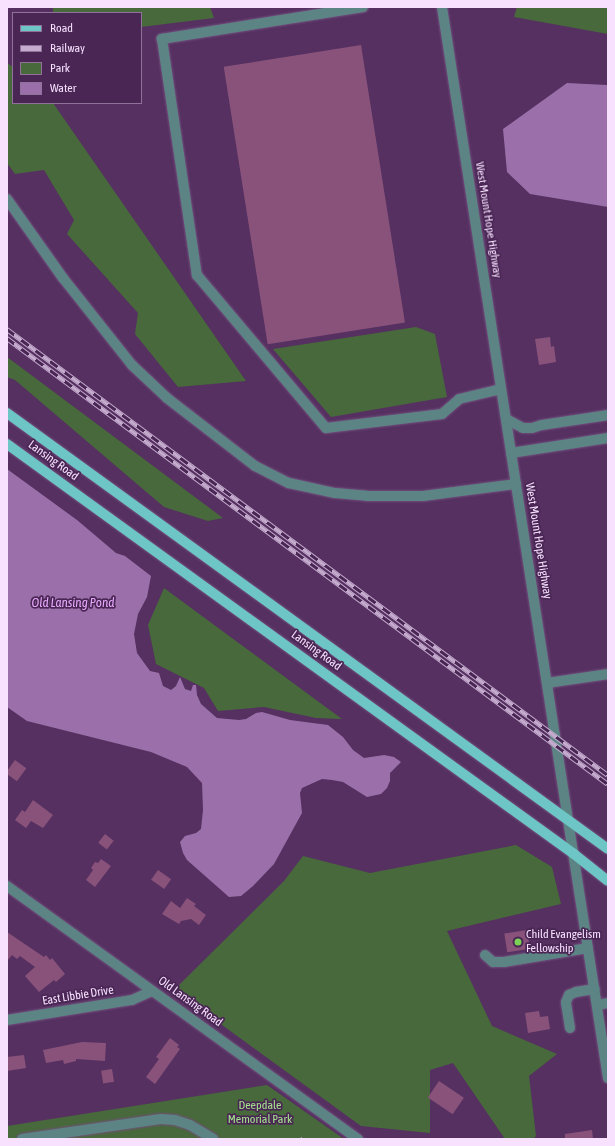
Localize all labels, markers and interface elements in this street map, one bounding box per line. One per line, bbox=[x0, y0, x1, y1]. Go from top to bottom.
legend bbox=[12, 12, 142, 104]
text: Road bbox=[50, 21, 73, 35]
text: Railway bbox=[50, 41, 85, 55]
text: Park bbox=[50, 61, 70, 75]
text: Water bbox=[50, 81, 76, 95]
street label: West Mount Hope Highway bbox=[472, 161, 504, 279]
street label: Lansing Road bbox=[25, 438, 81, 484]
street label: West Mount Hope Highway bbox=[522, 482, 554, 600]
water label: Old Lansing Pond bbox=[32, 595, 114, 611]
street label: Lansing Road bbox=[288, 628, 344, 674]
place label: Child Evangelism Fellowship bbox=[526, 928, 601, 956]
marker: Child Evangelism Fellowship bbox=[513, 937, 523, 947]
street label: Old Lansing Road bbox=[155, 974, 225, 1030]
street label: East Libbie Drive bbox=[41, 983, 115, 1009]
park label: Deepdale Memorial Park bbox=[228, 1099, 292, 1127]

